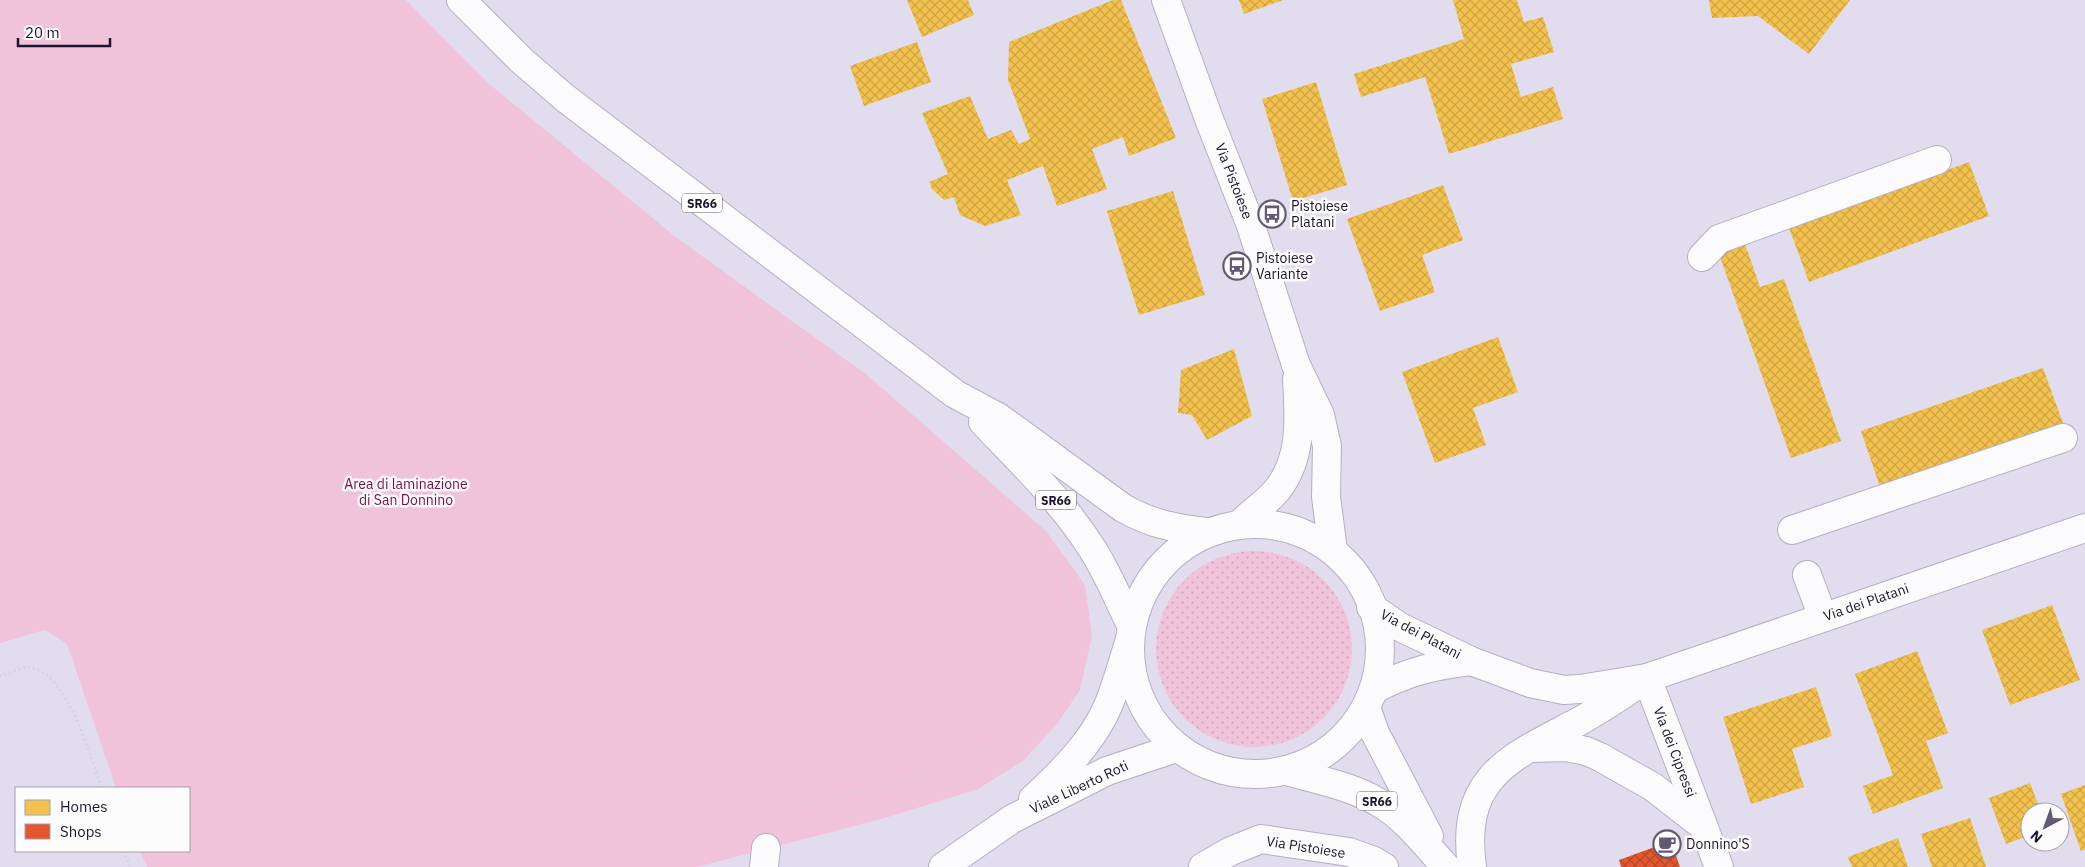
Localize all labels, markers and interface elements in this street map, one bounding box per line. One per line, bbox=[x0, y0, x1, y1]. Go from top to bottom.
scale bar bbox=[18, 15, 110, 47]
text: 20 m bbox=[25, 23, 60, 42]
street label: Via Pistoiese bbox=[1211, 140, 1257, 222]
road number: SR66 bbox=[682, 194, 722, 212]
place label: Pistoiese Platani bbox=[1291, 197, 1348, 231]
bus stop icon: Pistoiese Platani bbox=[1257, 199, 1287, 229]
place label: Pistoiese Variante bbox=[1256, 249, 1313, 283]
bus stop icon: Pistoiese Variante bbox=[1222, 251, 1252, 281]
park label: Area di laminazione di San Donnino bbox=[344, 475, 468, 509]
road number: SR66 bbox=[1036, 490, 1076, 510]
street label: Via dei Platani bbox=[1821, 579, 1911, 625]
street label: Via dei Platani bbox=[1377, 605, 1465, 663]
street label: Via dei Cipressi bbox=[1649, 704, 1701, 800]
street label: Viale Liberto Roti bbox=[1027, 756, 1131, 818]
legend bbox=[15, 787, 190, 852]
road number: SR66 bbox=[1357, 791, 1397, 810]
text: Homes bbox=[60, 797, 108, 816]
north arrow bbox=[2020, 802, 2070, 852]
text: Shops bbox=[60, 822, 102, 841]
text: N bbox=[2027, 827, 2046, 847]
cafe icon: Donnino'S bbox=[1652, 829, 1682, 859]
street label: Via Pistoiese bbox=[1265, 832, 1347, 862]
place label: Donnino'S bbox=[1686, 835, 1750, 853]

